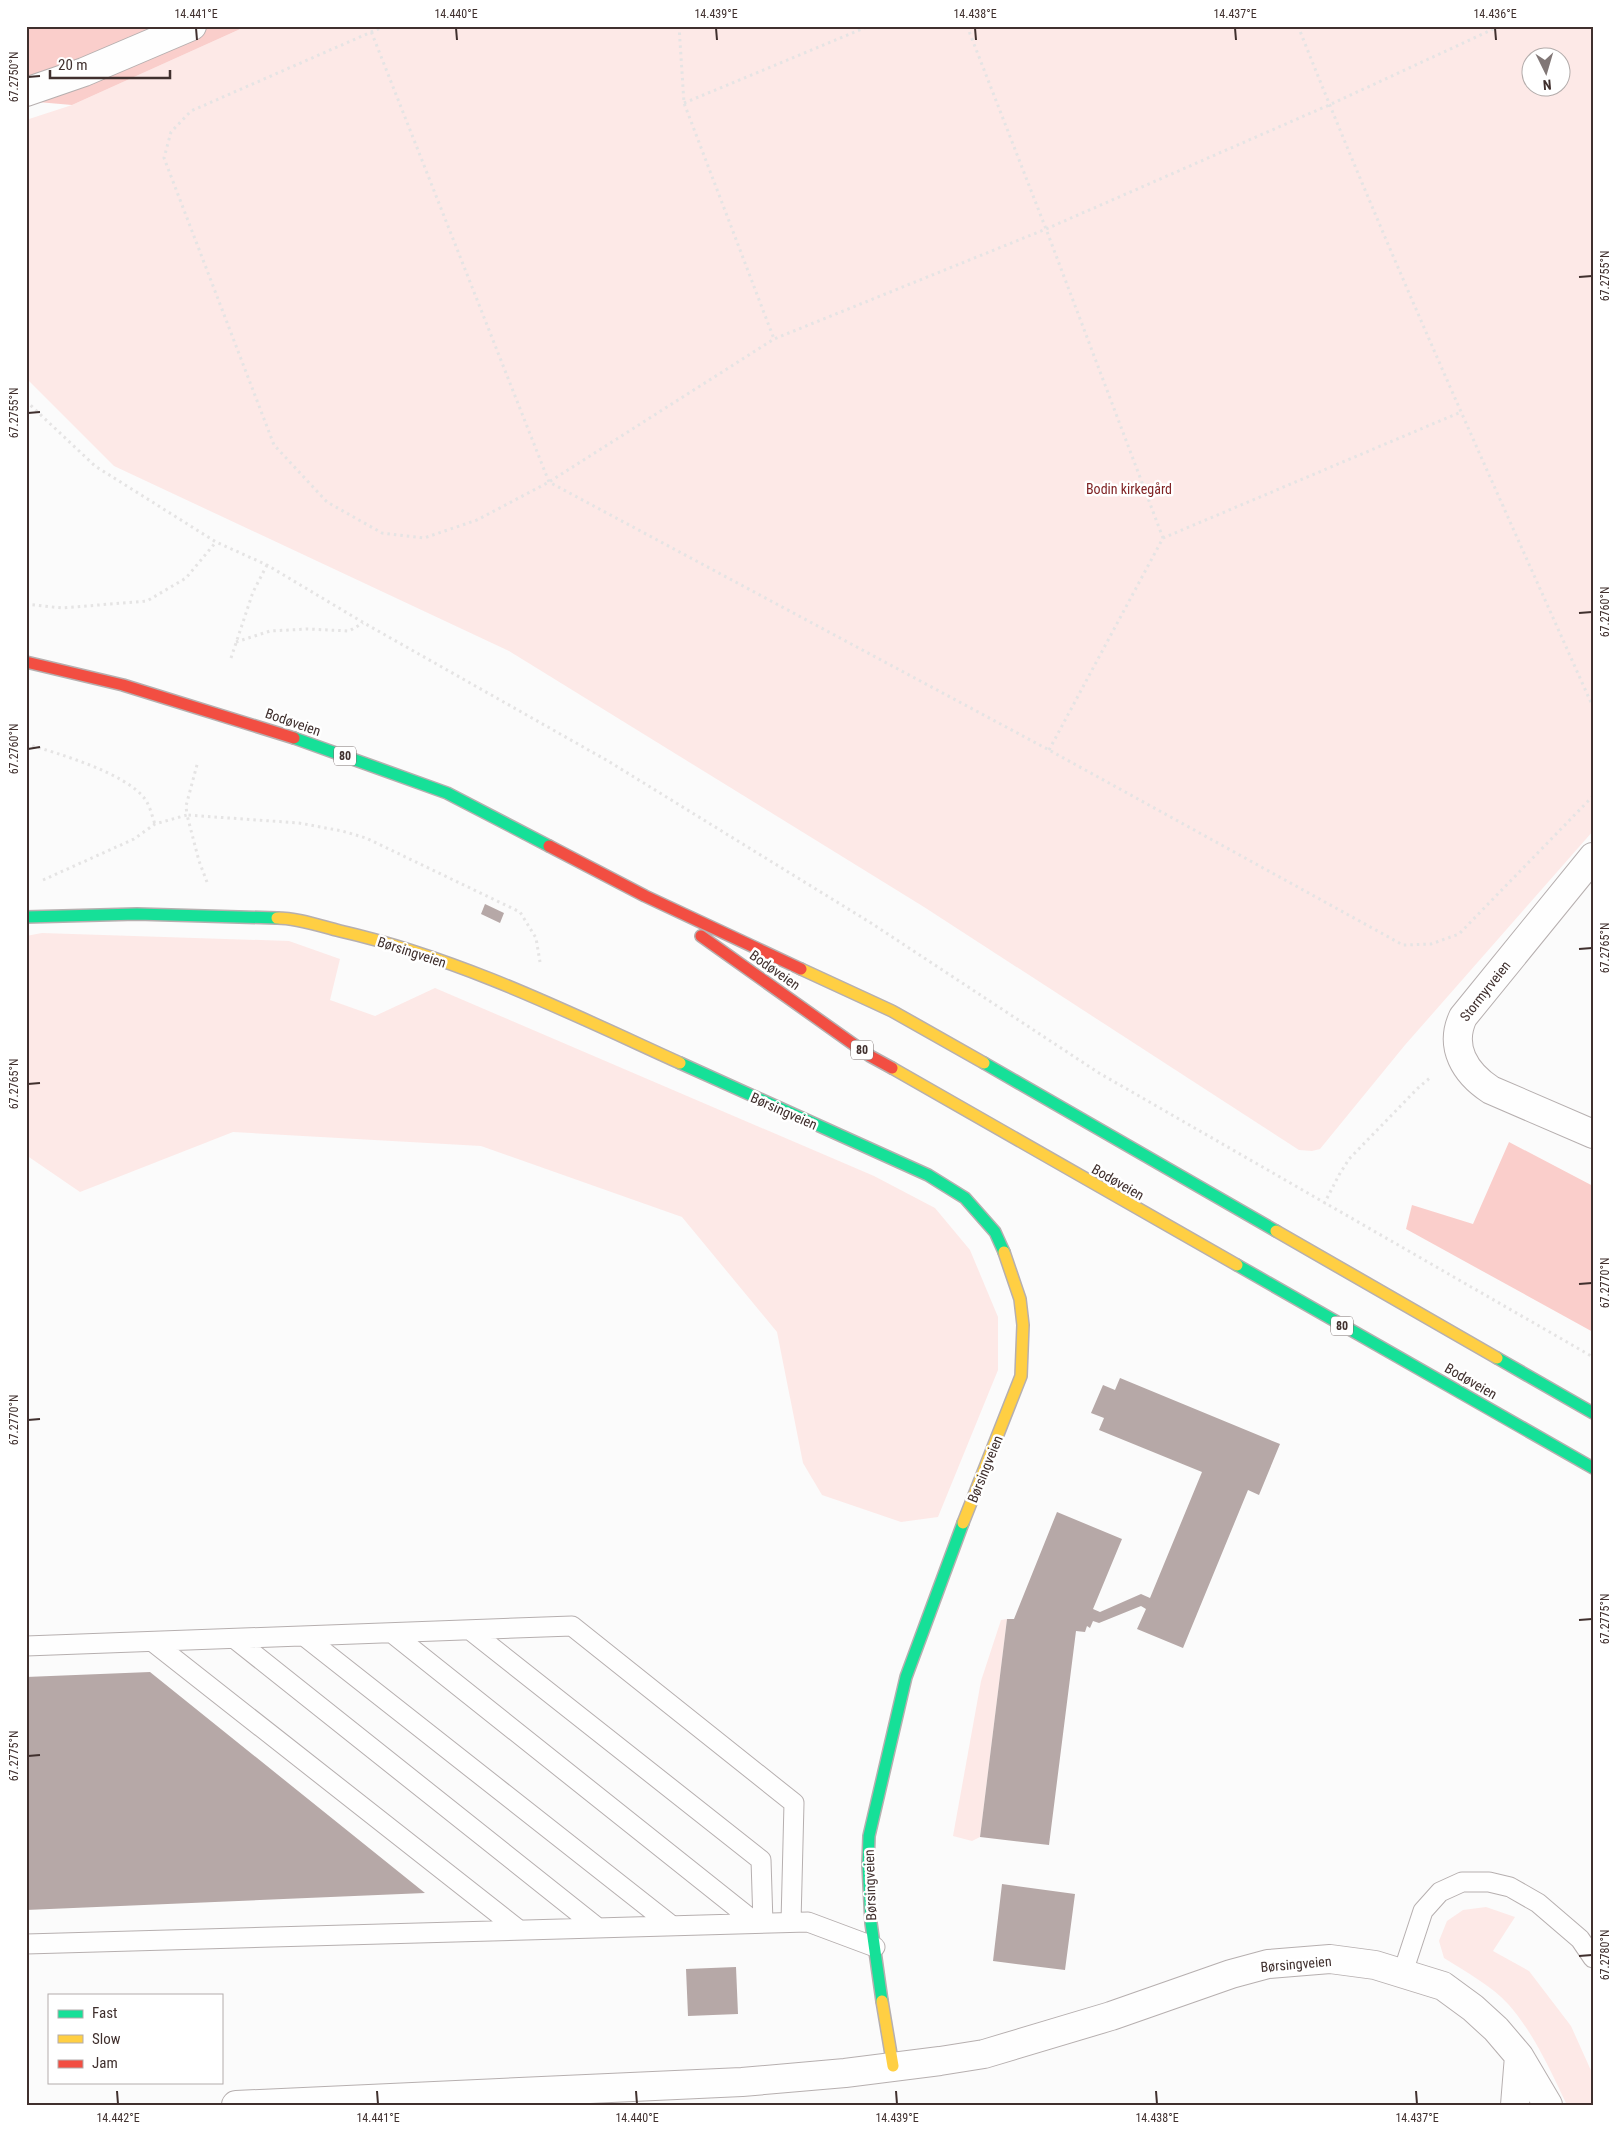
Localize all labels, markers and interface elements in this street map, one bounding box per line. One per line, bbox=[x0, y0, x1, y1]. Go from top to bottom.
text: 14.441°E bbox=[174, 7, 218, 21]
text: 14.440°E bbox=[434, 7, 478, 21]
text: 14.439°E bbox=[694, 7, 738, 21]
text: 14.438°E bbox=[953, 7, 997, 21]
text: 14.437°E bbox=[1213, 7, 1257, 21]
text: 14.436°E bbox=[1473, 7, 1517, 21]
scale bar bbox=[50, 48, 170, 80]
north arrow bbox=[1522, 48, 1572, 98]
text: 67.2750°N bbox=[7, 52, 21, 102]
text: 20 m bbox=[58, 56, 88, 74]
text: N bbox=[1542, 77, 1552, 93]
text: 67.2755°N bbox=[1598, 251, 1612, 301]
text: 67.2755°N bbox=[7, 388, 21, 438]
park label: Bodin kirkegård bbox=[1086, 481, 1172, 497]
text: 67.2760°N bbox=[1598, 587, 1612, 637]
street label: Bodøveien bbox=[263, 705, 323, 739]
text: 67.2760°N bbox=[7, 724, 21, 774]
road number: 80 bbox=[334, 746, 356, 766]
text: 67.2765°N bbox=[1598, 923, 1612, 973]
street label: Børsingveien bbox=[376, 933, 448, 971]
street label: Bodøveien bbox=[747, 947, 803, 993]
street label: Stormyrveien bbox=[1456, 958, 1514, 1024]
road number: 80 bbox=[851, 1040, 873, 1060]
text: 67.2765°N bbox=[7, 1059, 21, 1109]
street label: Børsingveien bbox=[748, 1089, 820, 1133]
street label: Bodøveien bbox=[1089, 1161, 1147, 1203]
text: 67.2770°N bbox=[1598, 1258, 1612, 1308]
road number: 80 bbox=[1331, 1316, 1353, 1335]
street label: Bodøveien bbox=[1442, 1360, 1500, 1402]
text: 67.2770°N bbox=[7, 1395, 21, 1445]
street label: Børsingveien bbox=[964, 1433, 1006, 1505]
text: 67.2775°N bbox=[1598, 1594, 1612, 1644]
text: 67.2775°N bbox=[7, 1731, 21, 1781]
street label: Børsingveien bbox=[861, 1849, 879, 1921]
text: 67.2780°N bbox=[1598, 1930, 1612, 1980]
street label: Børsingveien bbox=[1260, 1953, 1332, 1975]
legend bbox=[48, 1994, 222, 2084]
text: Fast bbox=[92, 2004, 117, 2022]
text: Slow bbox=[92, 2030, 121, 2048]
text: Jam bbox=[92, 2054, 118, 2072]
text: 14.442°E bbox=[96, 2111, 140, 2125]
text: 14.441°E bbox=[356, 2111, 400, 2125]
text: 14.440°E bbox=[615, 2111, 659, 2125]
text: 14.439°E bbox=[875, 2111, 919, 2125]
text: 14.438°E bbox=[1135, 2111, 1179, 2125]
text: 14.437°E bbox=[1395, 2111, 1439, 2125]

